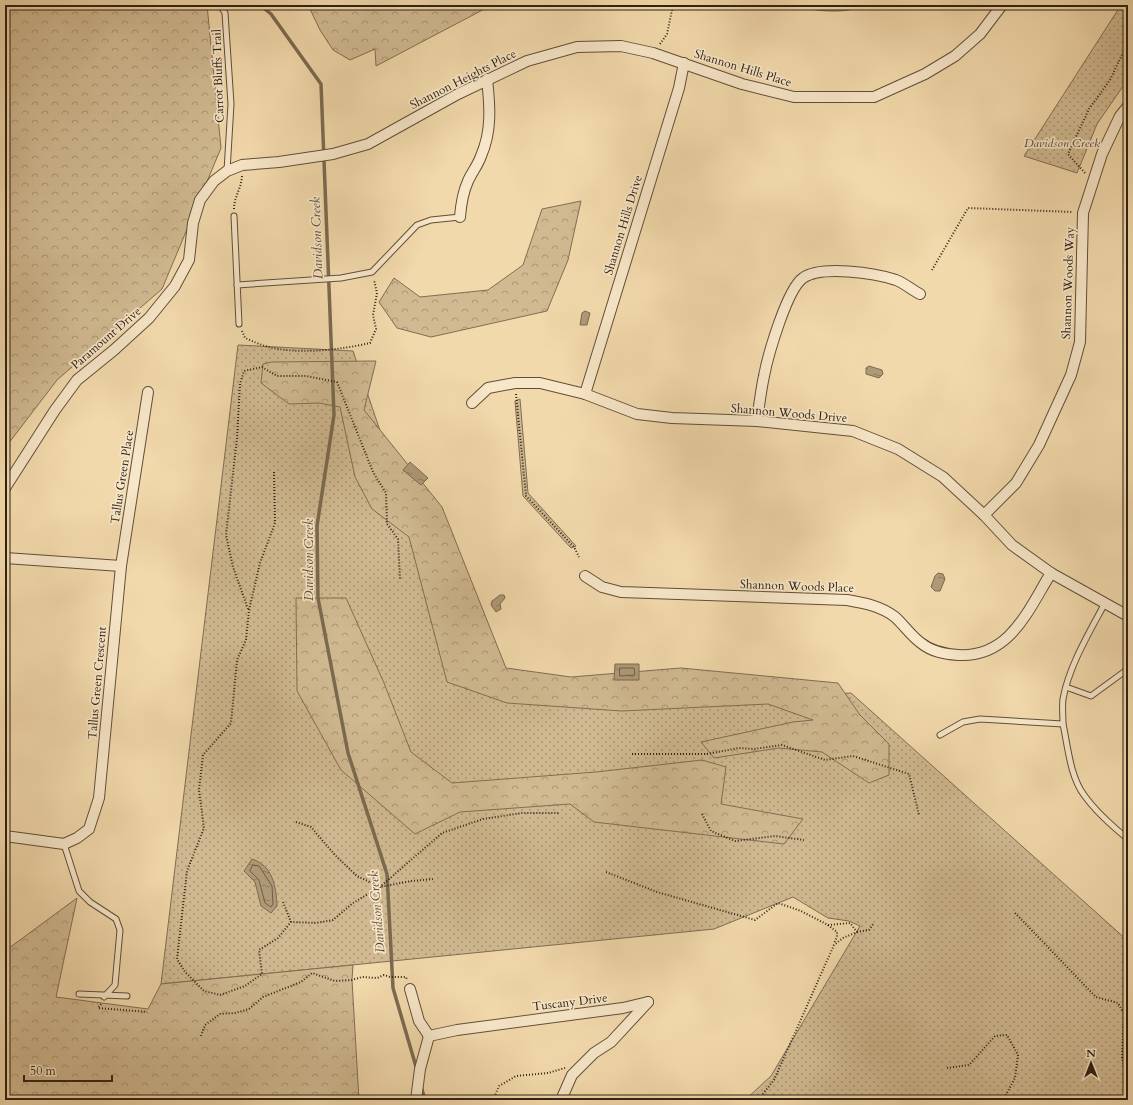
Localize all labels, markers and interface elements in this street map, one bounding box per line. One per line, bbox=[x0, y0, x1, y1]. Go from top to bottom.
street label: Carrot Bluffs Trail bbox=[208, 29, 228, 123]
street label: Shannon Heights Place bbox=[407, 45, 519, 113]
street label: Shannon Hills Place bbox=[692, 46, 794, 90]
park label: Davidson Creek bbox=[1024, 135, 1100, 151]
street label: Shannon Hills Drive bbox=[600, 173, 646, 277]
water label: Davidson Creek bbox=[307, 196, 327, 279]
street label: Shannon Woods Way bbox=[1058, 226, 1078, 340]
street label: Paramount Drive bbox=[68, 303, 144, 373]
street label: Shannon Woods Drive bbox=[730, 400, 848, 426]
street label: Tallus Green Place bbox=[107, 429, 137, 525]
water label: Davidson Creek bbox=[300, 518, 318, 601]
street label: Shannon Woods Place bbox=[740, 576, 854, 596]
street label: Tallus Green Crescent bbox=[84, 626, 110, 740]
water label: Davidson Creek bbox=[364, 870, 390, 954]
street label: Tuscany Drive bbox=[532, 989, 608, 1015]
north arrow bbox=[1071, 1043, 1111, 1083]
text: N bbox=[1086, 1046, 1096, 1061]
scale bar bbox=[24, 1057, 112, 1083]
text: 50 m bbox=[30, 1063, 57, 1079]

